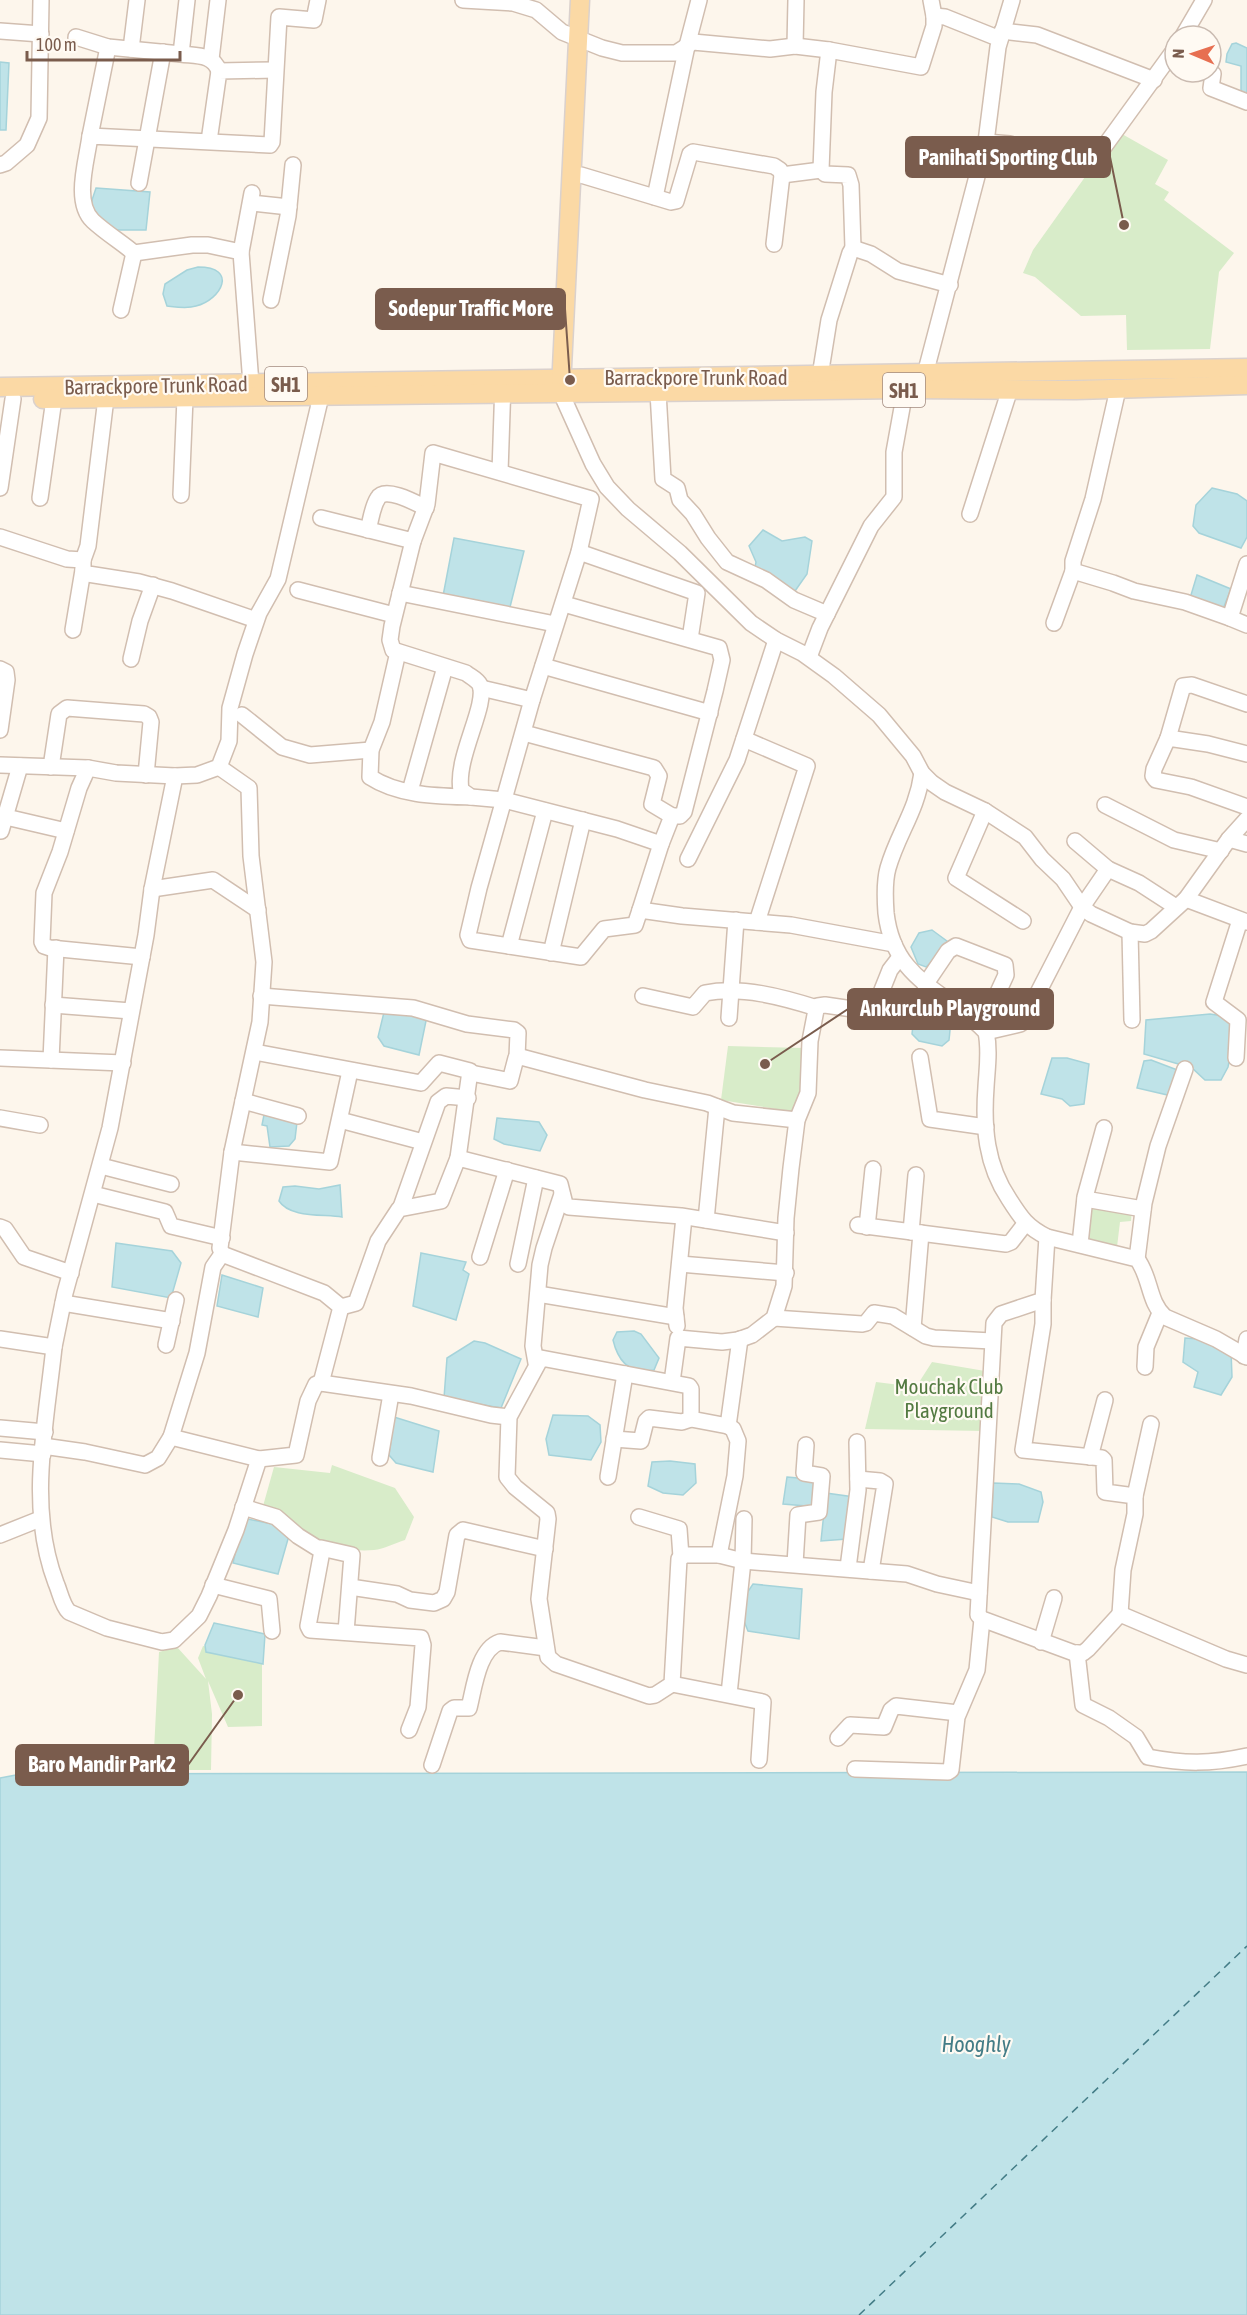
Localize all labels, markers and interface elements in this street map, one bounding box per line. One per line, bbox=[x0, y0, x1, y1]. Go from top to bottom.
scale bar bbox=[27, 24, 180, 62]
north arrow bbox=[1163, 24, 1223, 84]
text: 100 m bbox=[36, 34, 77, 55]
text: N bbox=[1169, 48, 1187, 59]
callout: Panihati Sporting Club bbox=[906, 137, 1110, 177]
text: Panihati Sporting Club bbox=[918, 144, 1098, 170]
callout: Sodepur Traffic More bbox=[376, 289, 565, 329]
text: Sodepur Traffic More bbox=[389, 295, 553, 321]
street label: Barrackpore Trunk Road bbox=[604, 365, 788, 389]
road number: SH1 bbox=[265, 367, 307, 401]
street label: Barrackpore Trunk Road bbox=[64, 371, 248, 399]
road number: SH1 bbox=[883, 373, 925, 407]
callout: Ankurclub Playground bbox=[848, 989, 1053, 1029]
text: Ankurclub Playground bbox=[859, 995, 1040, 1021]
park label: Mouchak Club Playground bbox=[894, 1374, 1004, 1422]
callout: Baro Mandir Park2 bbox=[16, 1745, 188, 1785]
text: Baro Mandir Park2 bbox=[28, 1751, 176, 1777]
water label: Hooghly bbox=[941, 2031, 1012, 2057]

